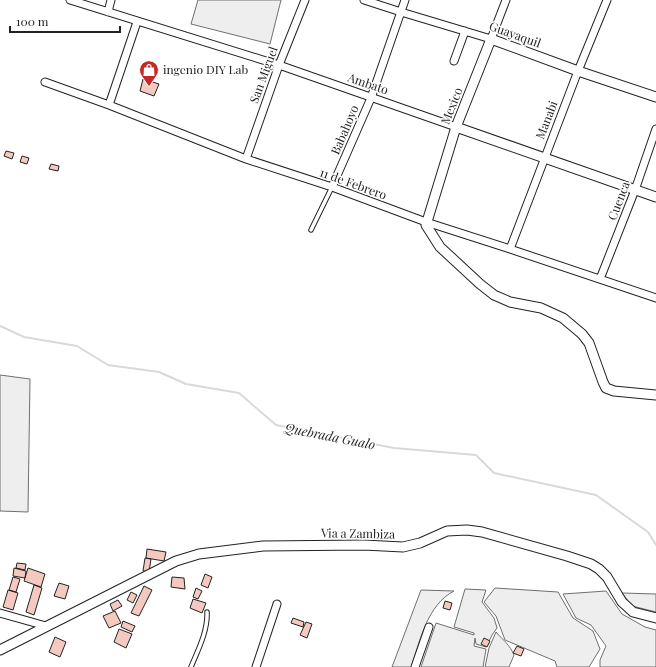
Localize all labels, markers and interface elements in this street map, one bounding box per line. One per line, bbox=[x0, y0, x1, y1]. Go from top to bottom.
scale bar bbox=[10, 8, 120, 34]
text: 100 m bbox=[16, 13, 49, 29]
street label: Guayaquil bbox=[487, 17, 544, 51]
street label: San Miguel bbox=[245, 43, 281, 105]
shop icon: ingenio DIY Lab bbox=[138, 59, 160, 87]
place label: ingenio DIY Lab bbox=[163, 61, 248, 77]
street label: Ambato bbox=[345, 68, 391, 98]
street label: Mexico bbox=[437, 85, 466, 126]
street label: Manabi bbox=[531, 98, 561, 141]
street label: Babahoyo bbox=[327, 102, 362, 157]
street label: 11 de Febrero bbox=[318, 164, 389, 203]
street label: Cuenca bbox=[603, 179, 633, 222]
water label: Quebrada Gualo bbox=[282, 418, 377, 453]
street label: Via a Zambiza bbox=[320, 524, 395, 542]

